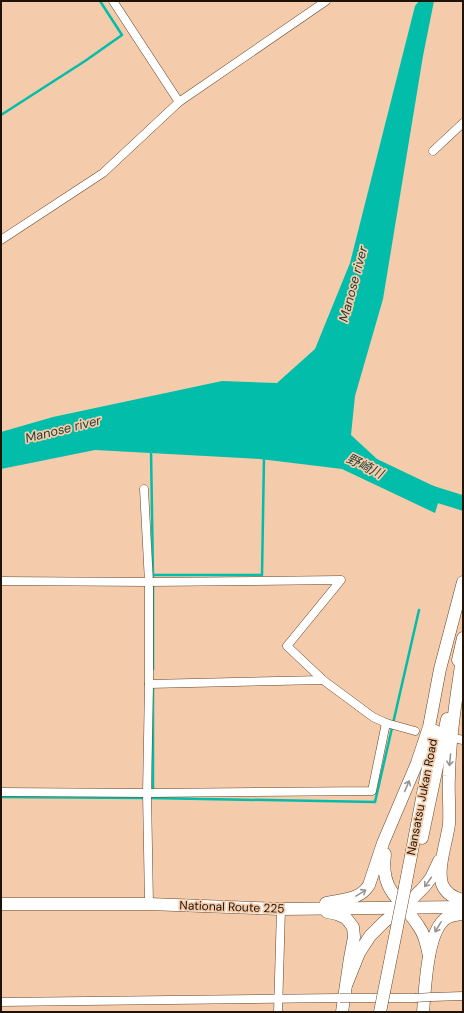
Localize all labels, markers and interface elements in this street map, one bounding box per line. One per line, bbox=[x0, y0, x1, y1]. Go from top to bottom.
water label: Manose river bbox=[335, 243, 372, 324]
water label: Manose river bbox=[23, 411, 104, 447]
water label: 野崎川 bbox=[344, 450, 388, 483]
street label: Nansatsu Jukan Road bbox=[403, 737, 441, 857]
one-way arrow bbox=[446, 753, 453, 766]
one-way arrow bbox=[404, 780, 412, 792]
one-way arrow bbox=[424, 876, 432, 887]
one-way arrow bbox=[355, 889, 366, 898]
street label: National Route 225 bbox=[179, 897, 285, 917]
one-way arrow bbox=[434, 922, 443, 933]

